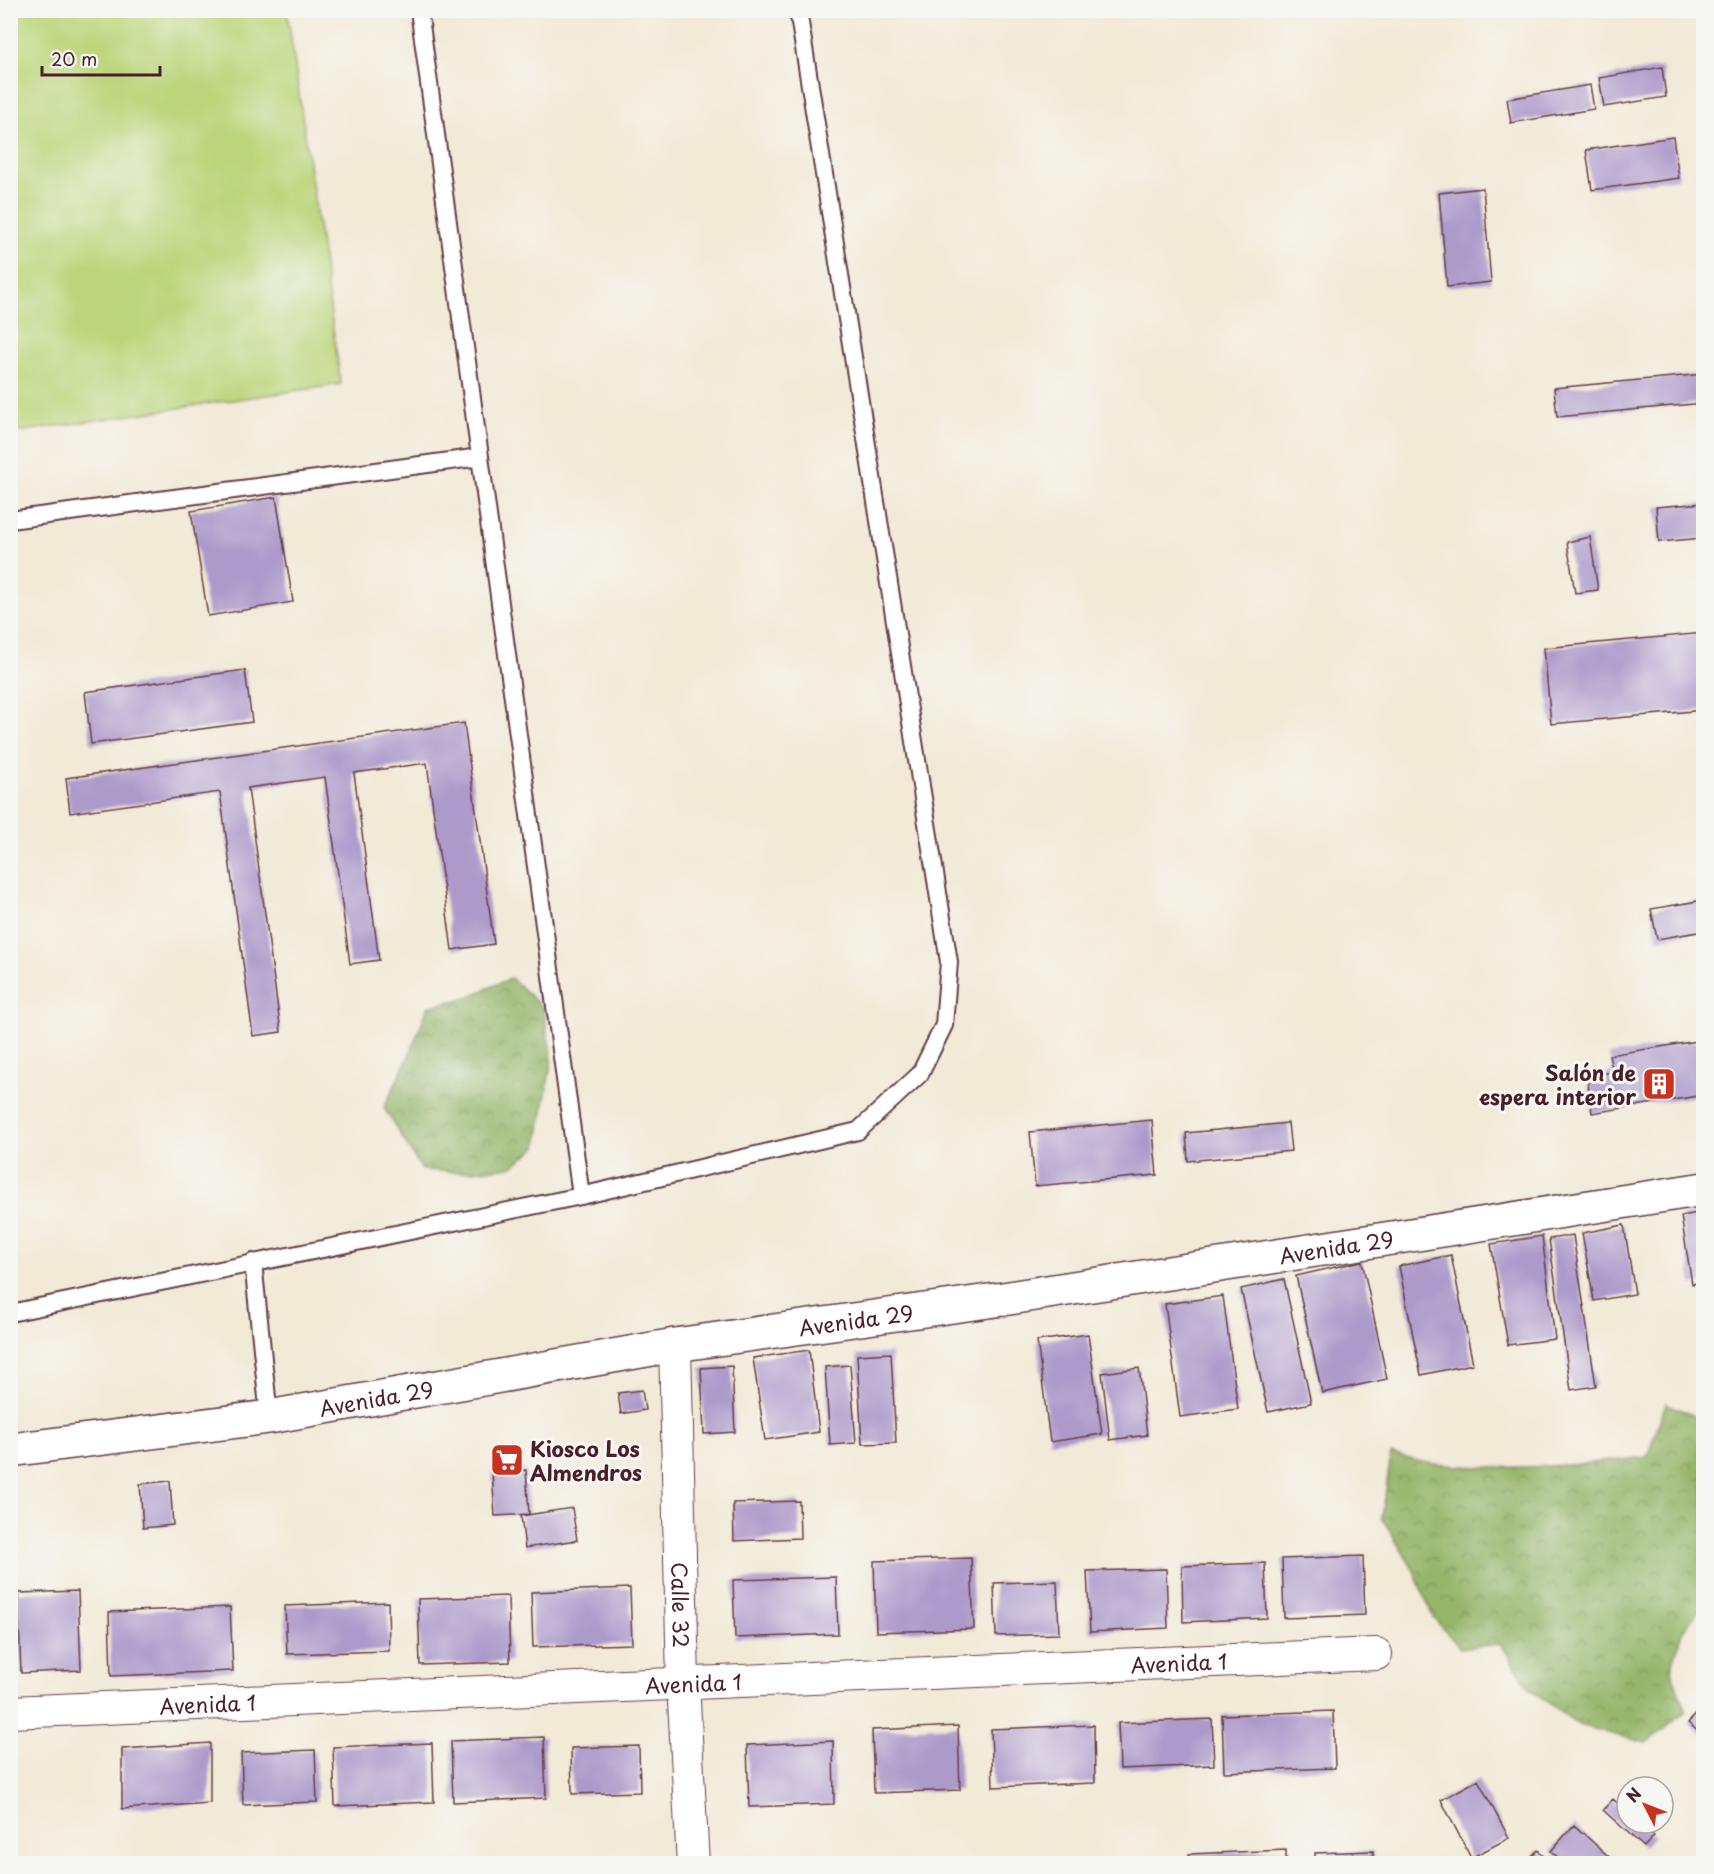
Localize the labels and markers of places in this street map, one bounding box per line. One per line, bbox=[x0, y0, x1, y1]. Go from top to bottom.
place label: Salón de espera interior bbox=[1479, 1056, 1636, 1112]
building icon: Salón de espera interior bbox=[1641, 1066, 1677, 1102]
place label: Kiosco Los Almendros bbox=[530, 1432, 642, 1488]
supermarket icon: Kiosco Los Almendros bbox=[489, 1442, 525, 1478]

